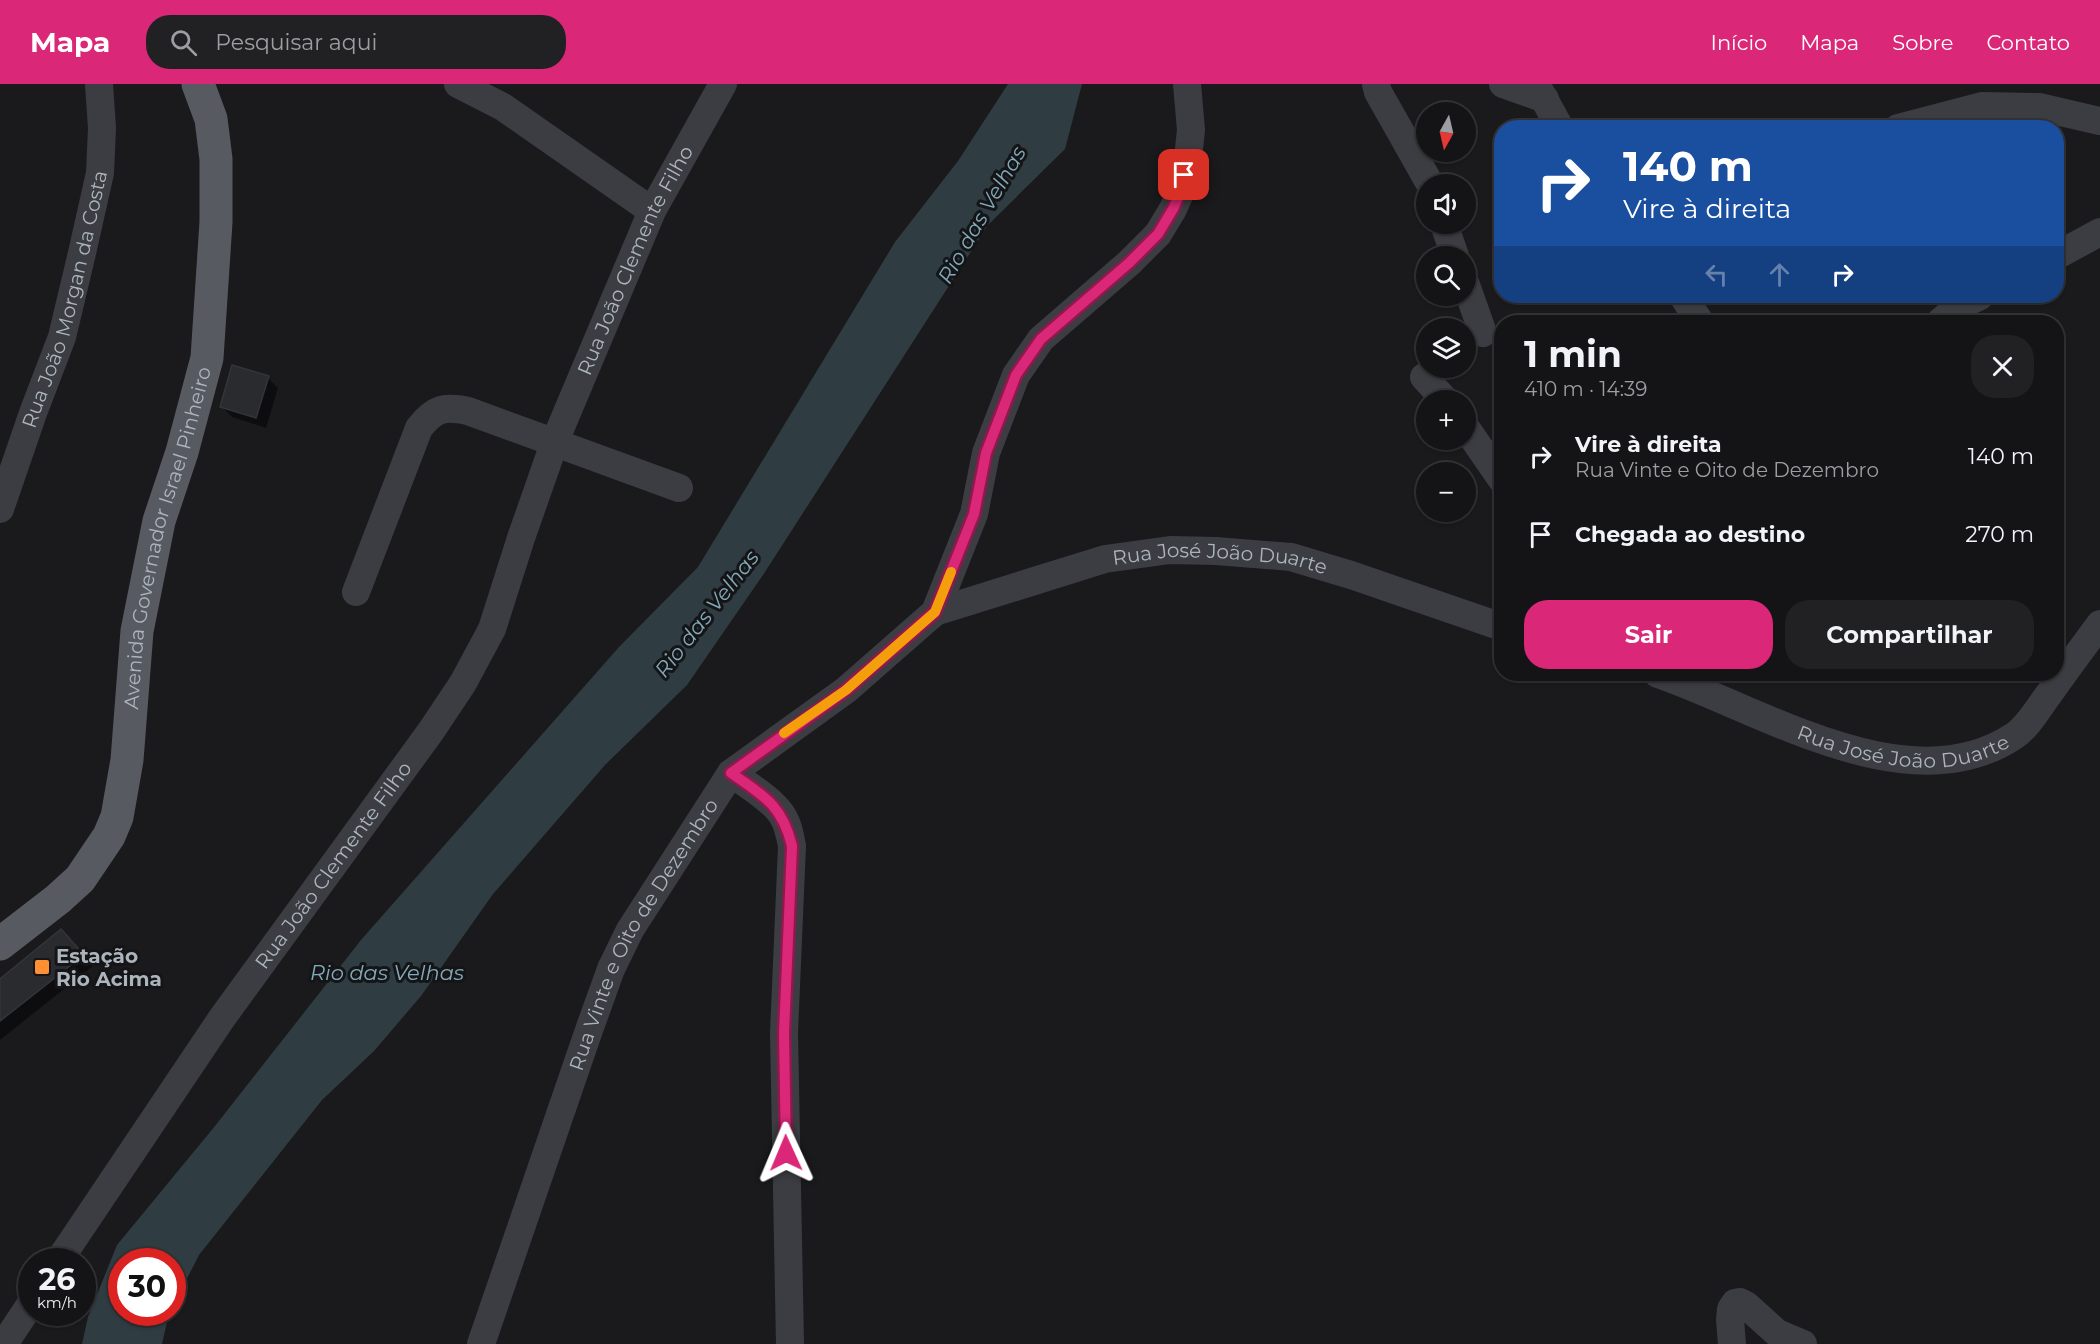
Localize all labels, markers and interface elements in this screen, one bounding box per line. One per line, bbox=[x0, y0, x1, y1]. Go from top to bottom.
search box bbox=[146, 15, 566, 69]
text: Mapa bbox=[30, 25, 110, 59]
icon: search bbox=[167, 26, 200, 59]
text: Pesquisar aqui bbox=[215, 29, 377, 56]
text: Início bbox=[1711, 30, 1767, 55]
text: Mapa bbox=[1800, 30, 1859, 55]
text: Sobre bbox=[1892, 30, 1953, 55]
text: Contato bbox=[1986, 30, 2070, 55]
north arrow bbox=[1416, 102, 1476, 162]
map controls bbox=[1416, 102, 1476, 522]
text: 140 m bbox=[1623, 140, 1753, 192]
street label: Rua João Clemente Filho bbox=[572, 141, 698, 379]
water label: Rio das Velhas bbox=[932, 142, 1031, 288]
icon: right bbox=[1524, 144, 1602, 222]
pin bbox=[1158, 149, 1209, 200]
icon: arrive bbox=[1167, 158, 1200, 191]
street label: Rua João Morgan da Costa bbox=[17, 168, 112, 431]
button: sound bbox=[1416, 174, 1476, 234]
text: Vire à direita bbox=[1623, 192, 1791, 225]
button: search bbox=[1416, 246, 1476, 306]
icon: left bbox=[1700, 258, 1733, 291]
icon: ahead bbox=[1763, 258, 1796, 291]
icon: right bbox=[1826, 258, 1859, 291]
button: layers bbox=[1416, 318, 1476, 378]
text: 1 min bbox=[1524, 332, 1622, 376]
button: close bbox=[1971, 335, 2034, 398]
street label: Avenida Governador Israel Pinheiro bbox=[119, 364, 216, 710]
text: 410 m · 14:39 bbox=[1524, 377, 1647, 401]
button: + bbox=[1416, 390, 1476, 450]
text: Vire à direita bbox=[1575, 431, 1722, 458]
icon: right bbox=[1524, 440, 1557, 473]
text: 140 m bbox=[1968, 443, 2034, 470]
text: Rua Vinte e Oito de Dezembro bbox=[1575, 458, 1879, 482]
button: − bbox=[1416, 462, 1476, 522]
icon: arrive bbox=[1524, 518, 1557, 551]
text: Chegada ao destino bbox=[1575, 521, 1805, 548]
text: 270 m bbox=[1965, 521, 2034, 548]
street label: Rua José João Duarte bbox=[1111, 538, 1330, 579]
water label: Rio das Velhas bbox=[649, 545, 764, 682]
button: Sair bbox=[1524, 600, 1773, 669]
button: Compartilhar bbox=[1785, 600, 2034, 669]
street label: Rua José João Duarte bbox=[1794, 720, 2013, 773]
street label: Rua João Clemente Filho bbox=[250, 757, 417, 973]
street label: Rua Vinte e Oito de Dezembro bbox=[564, 794, 723, 1074]
place label: Estação Rio Acima bbox=[56, 944, 162, 991]
marker: Estação Rio Acima bbox=[33, 958, 51, 976]
water label: Rio das Velhas bbox=[310, 960, 464, 985]
position arrow bbox=[754, 1121, 818, 1185]
speed limit sign: 30 bbox=[108, 1248, 186, 1326]
text: 26 bbox=[39, 1261, 75, 1298]
text: km/h bbox=[37, 1293, 77, 1312]

